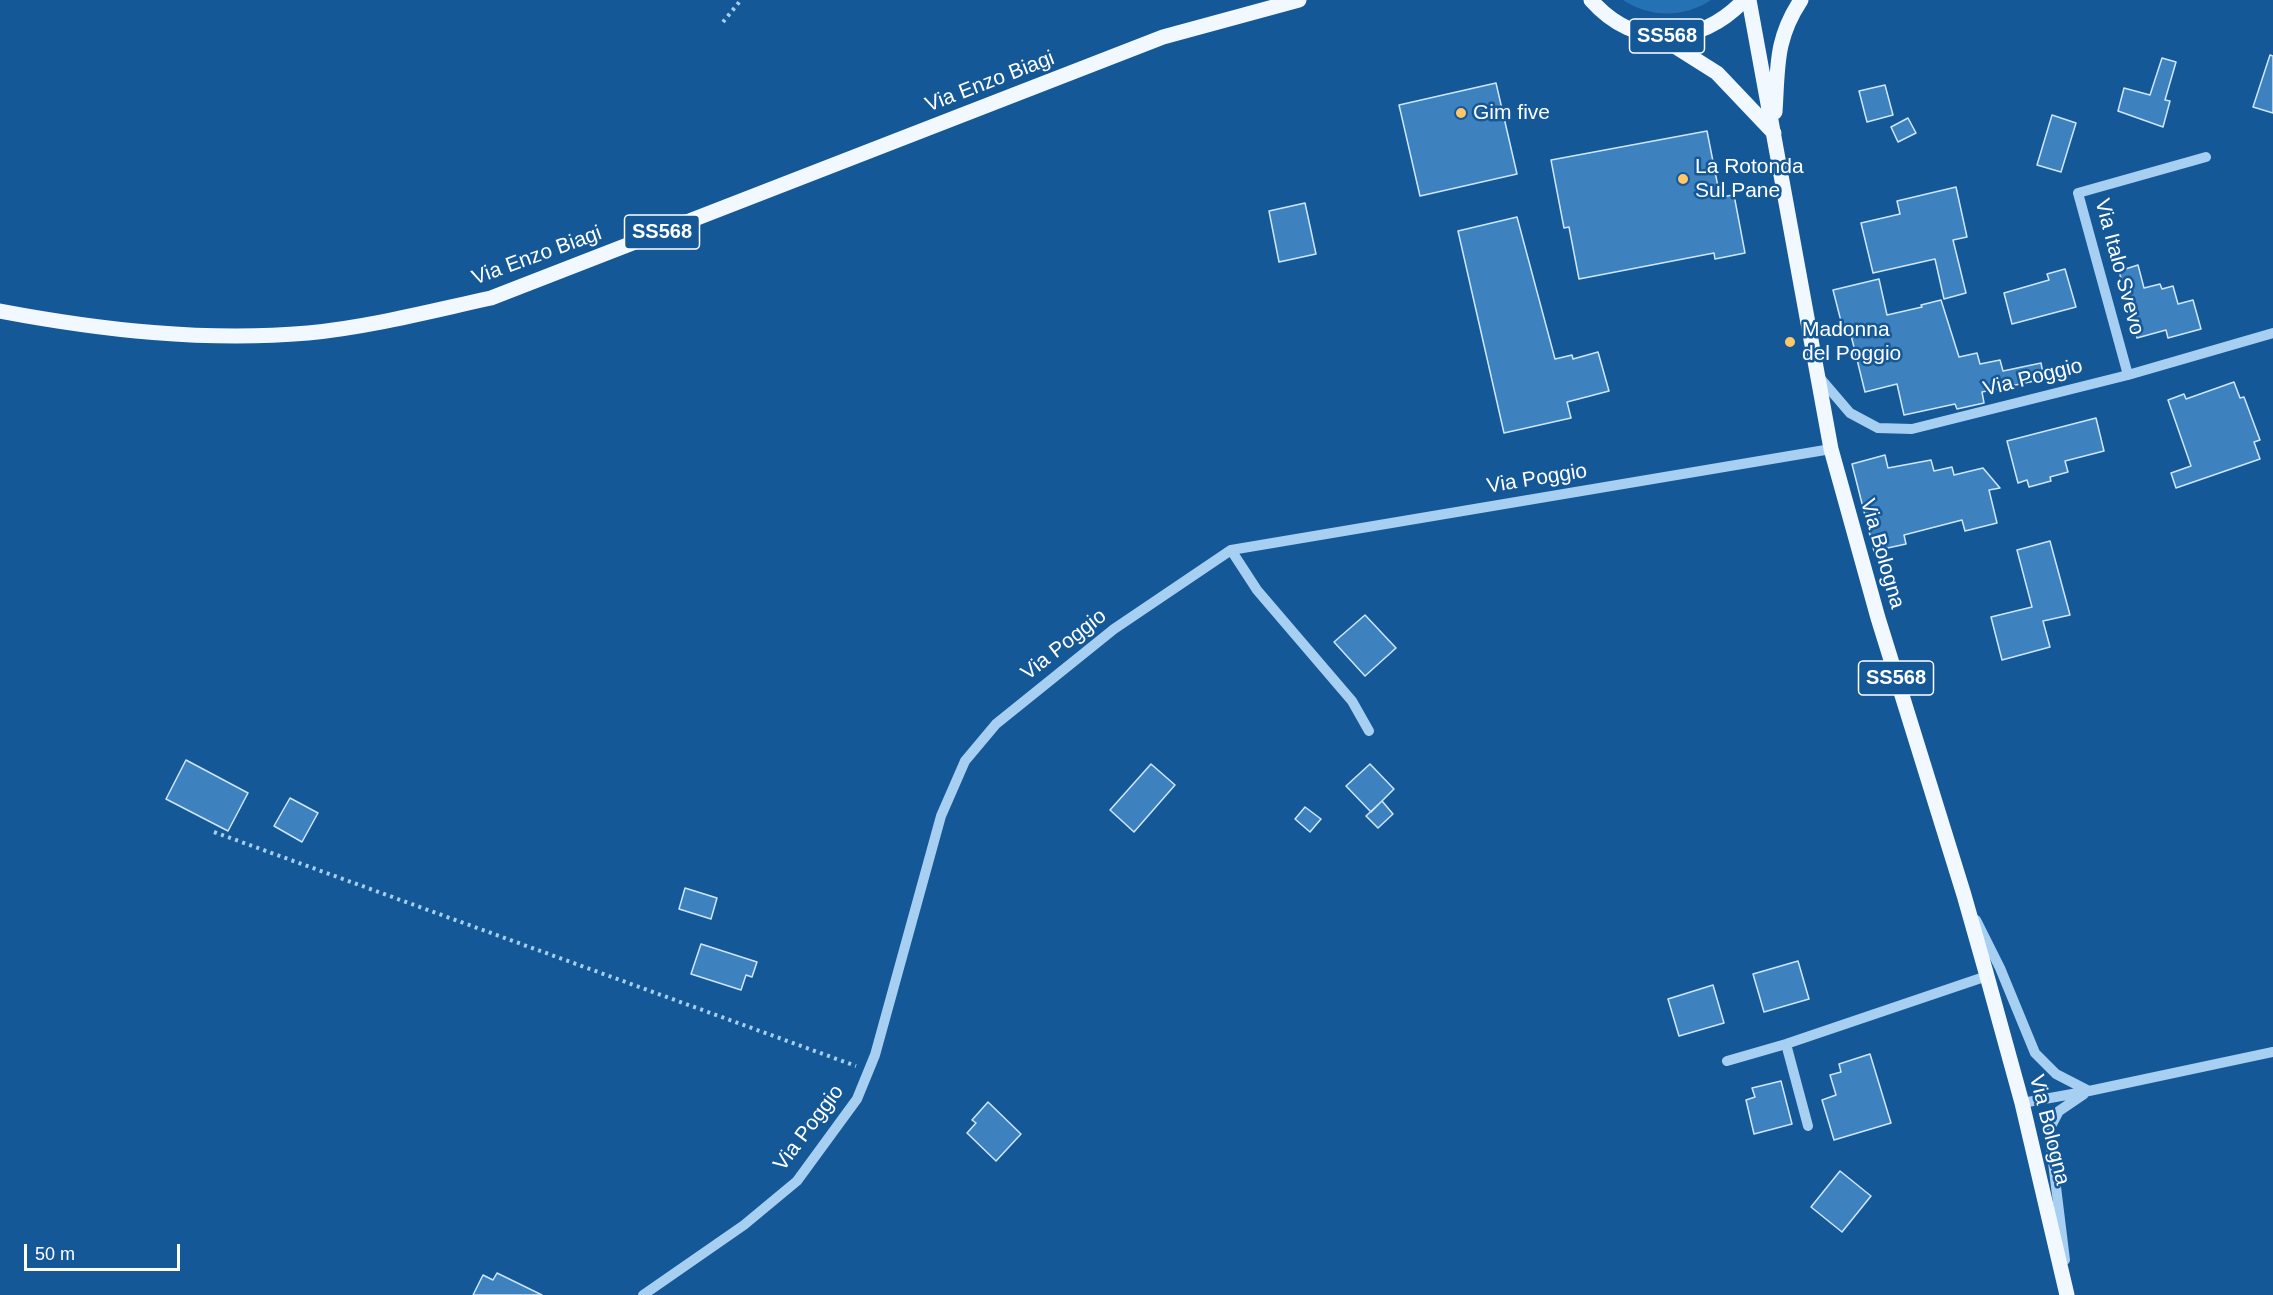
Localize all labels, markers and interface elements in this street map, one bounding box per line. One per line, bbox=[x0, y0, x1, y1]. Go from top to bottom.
road number: SS568 bbox=[1630, 19, 1704, 53]
street label: Via Enzo Biagi bbox=[922, 46, 1058, 118]
place label: Gim five bbox=[1473, 100, 1550, 126]
marker: Gim five bbox=[1454, 106, 1468, 120]
place label: La Rotonda Sul Pane bbox=[1695, 154, 1804, 204]
marker: La Rotonda Sul Pane bbox=[1676, 172, 1690, 186]
street label: Via Italo Svevo bbox=[2089, 196, 2149, 338]
road number: SS568 bbox=[624, 215, 700, 249]
street label: Via Enzo Biagi bbox=[469, 221, 605, 291]
place label: Madonna del Poggio bbox=[1802, 317, 1901, 367]
marker: Madonna del Poggio bbox=[1783, 335, 1797, 349]
street label: Via Poggio bbox=[1981, 354, 2085, 402]
street label: Via Poggio bbox=[1485, 459, 1589, 499]
street label: Via Bologna bbox=[1854, 496, 1910, 612]
street label: Via Poggio bbox=[1016, 604, 1112, 686]
road number: SS568 bbox=[1858, 661, 1934, 695]
street label: Via Bologna bbox=[2023, 1072, 2075, 1188]
street label: Via Poggio bbox=[768, 1080, 850, 1176]
scale bar bbox=[27, 1232, 183, 1270]
text: 50 m bbox=[35, 1244, 75, 1264]

